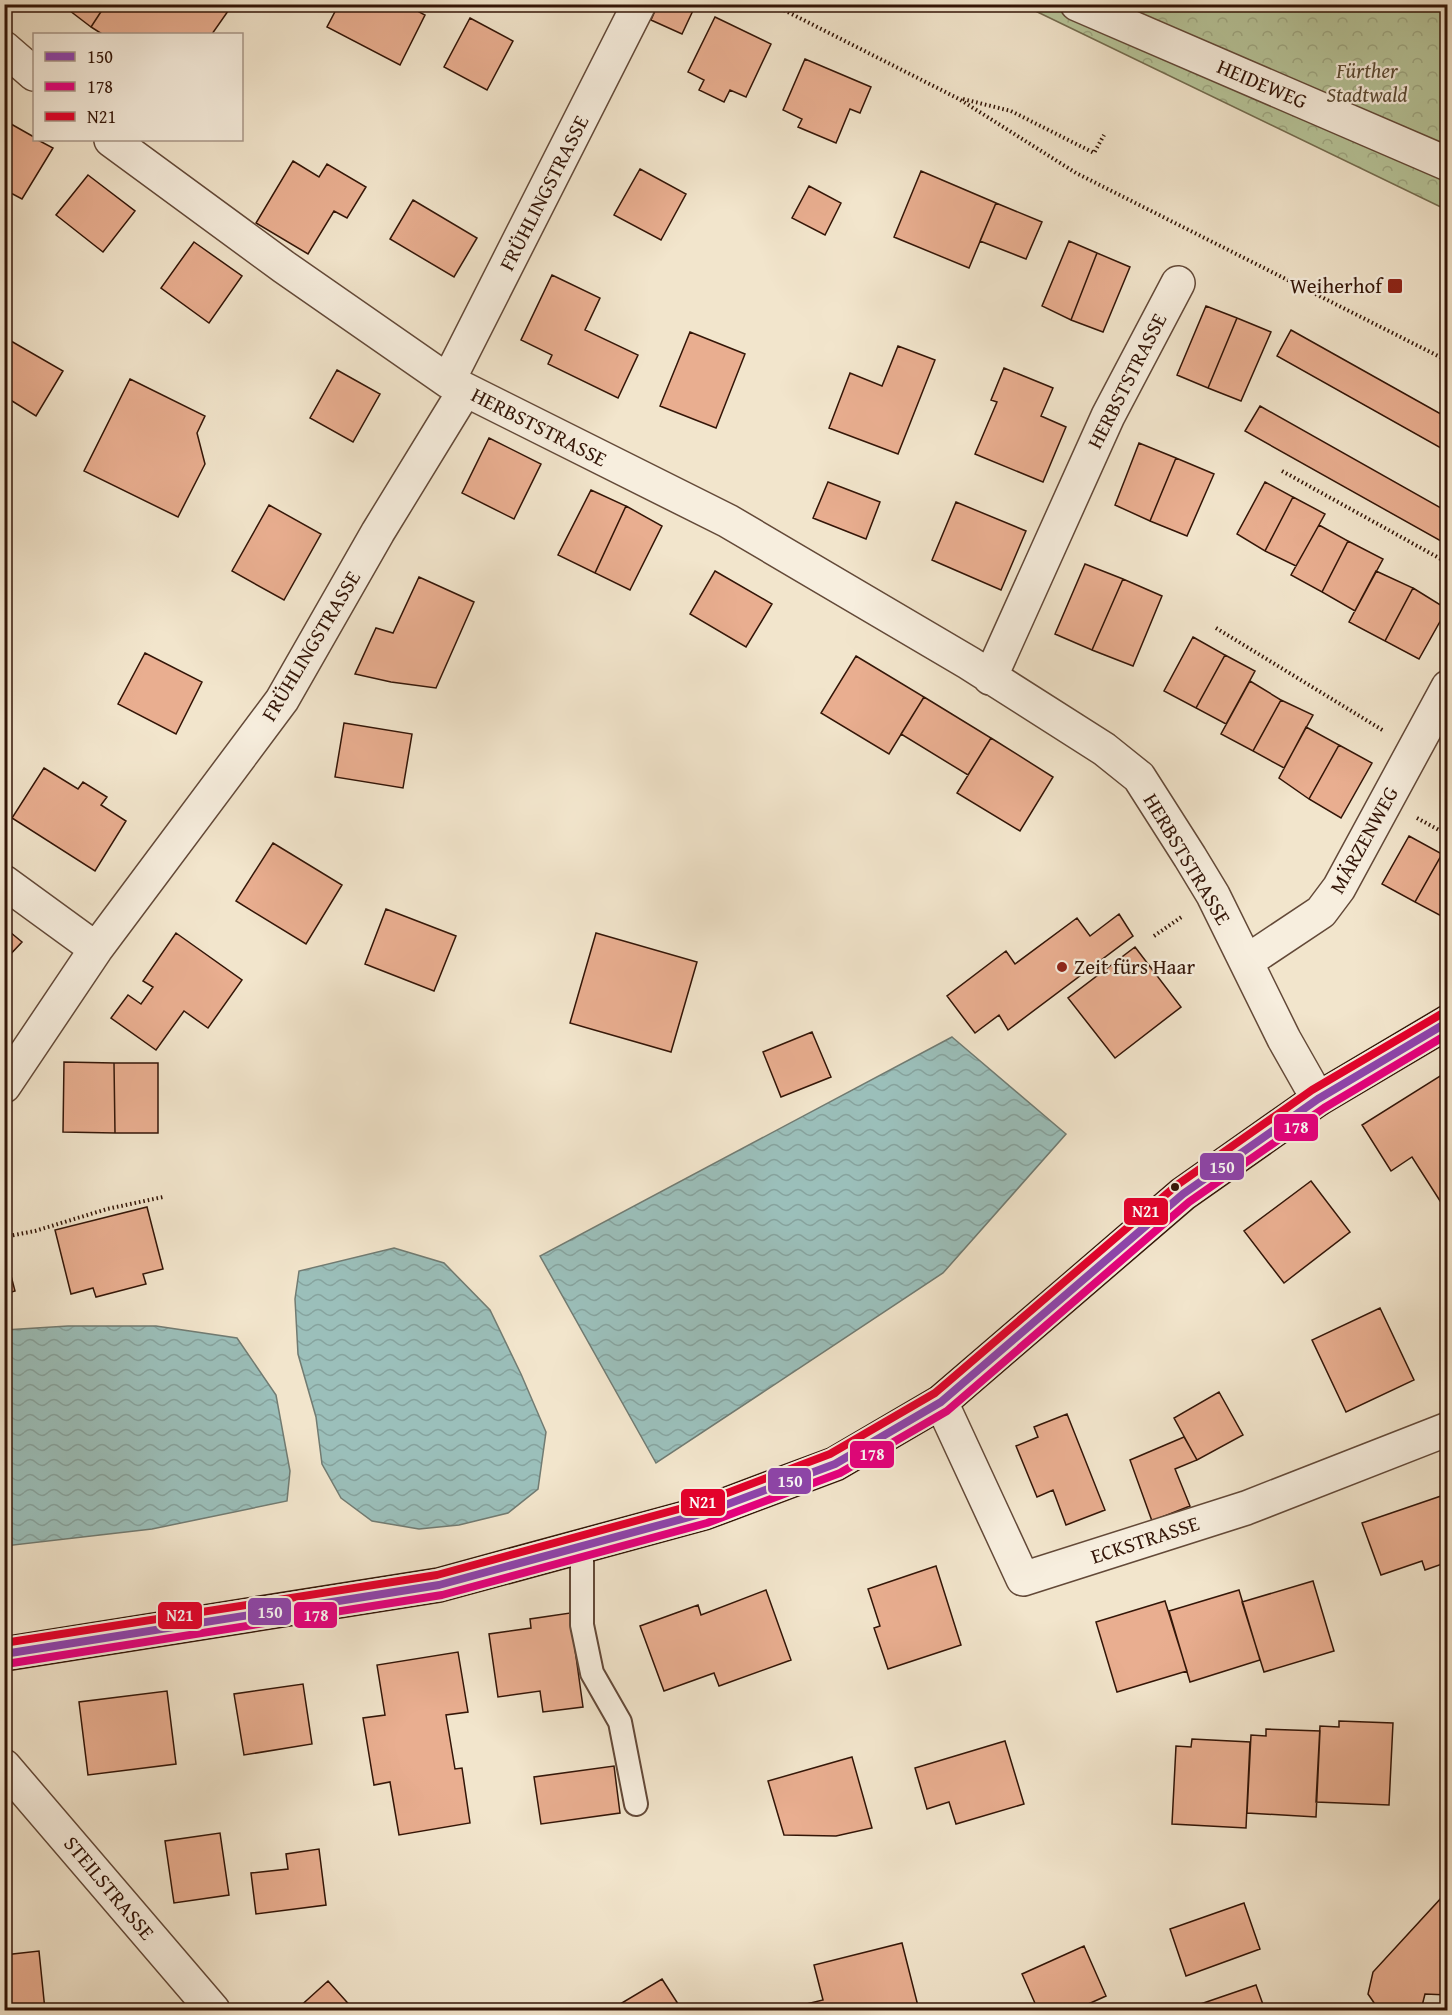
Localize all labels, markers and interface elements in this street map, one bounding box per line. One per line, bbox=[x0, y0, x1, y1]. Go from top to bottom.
legend bbox=[33, 33, 243, 141]
text: 150 bbox=[87, 43, 113, 70]
street label: HEIDEWEG bbox=[1212, 51, 1312, 116]
park label: Fürther Stadtwald bbox=[1326, 55, 1408, 110]
text: 178 bbox=[87, 73, 113, 100]
text: N21 bbox=[87, 103, 116, 130]
street label: FRÜHLINGSTRASSE bbox=[491, 109, 596, 276]
place label: Weiherhof bbox=[1290, 270, 1384, 301]
marker: Weiherhof bbox=[1386, 277, 1404, 295]
street label: HERBSTSTRASSE bbox=[1079, 307, 1174, 454]
street label: HERBSTSTRASSE bbox=[466, 379, 613, 474]
street label: FRÜHLINGSTRASSE bbox=[253, 564, 368, 727]
street label: MÄRZENWEG bbox=[1321, 780, 1406, 899]
street label: HERBSTSTRASSE bbox=[1136, 787, 1239, 931]
place label: Zeit fürs Haar bbox=[1074, 951, 1195, 982]
marker: Zeit fürs Haar bbox=[1055, 960, 1069, 974]
line badge: 178 bbox=[1273, 1113, 1319, 1142]
text: 178 bbox=[1284, 1115, 1308, 1139]
line badge: 150 bbox=[1199, 1152, 1245, 1181]
text: 150 bbox=[1210, 1155, 1234, 1179]
unlabelled marker bbox=[1169, 1181, 1181, 1193]
line badge: N21 bbox=[1123, 1197, 1169, 1226]
text: N21 bbox=[1132, 1199, 1160, 1223]
line badge: 178 bbox=[849, 1440, 895, 1469]
text: 178 bbox=[860, 1442, 884, 1466]
line badge: 150 bbox=[767, 1467, 812, 1495]
text: 150 bbox=[778, 1469, 802, 1493]
line badge: N21 bbox=[680, 1488, 726, 1517]
text: N21 bbox=[689, 1490, 717, 1514]
street label: ECKSTRASSE bbox=[1087, 1507, 1203, 1572]
line badge: 150 bbox=[247, 1597, 292, 1626]
text: 150 bbox=[258, 1600, 282, 1624]
line badge: N21 bbox=[157, 1601, 203, 1630]
line badge: 178 bbox=[293, 1601, 338, 1629]
text: N21 bbox=[166, 1603, 194, 1627]
text: 178 bbox=[304, 1603, 328, 1627]
street label: STEILSTRASSE bbox=[57, 1829, 162, 1947]

